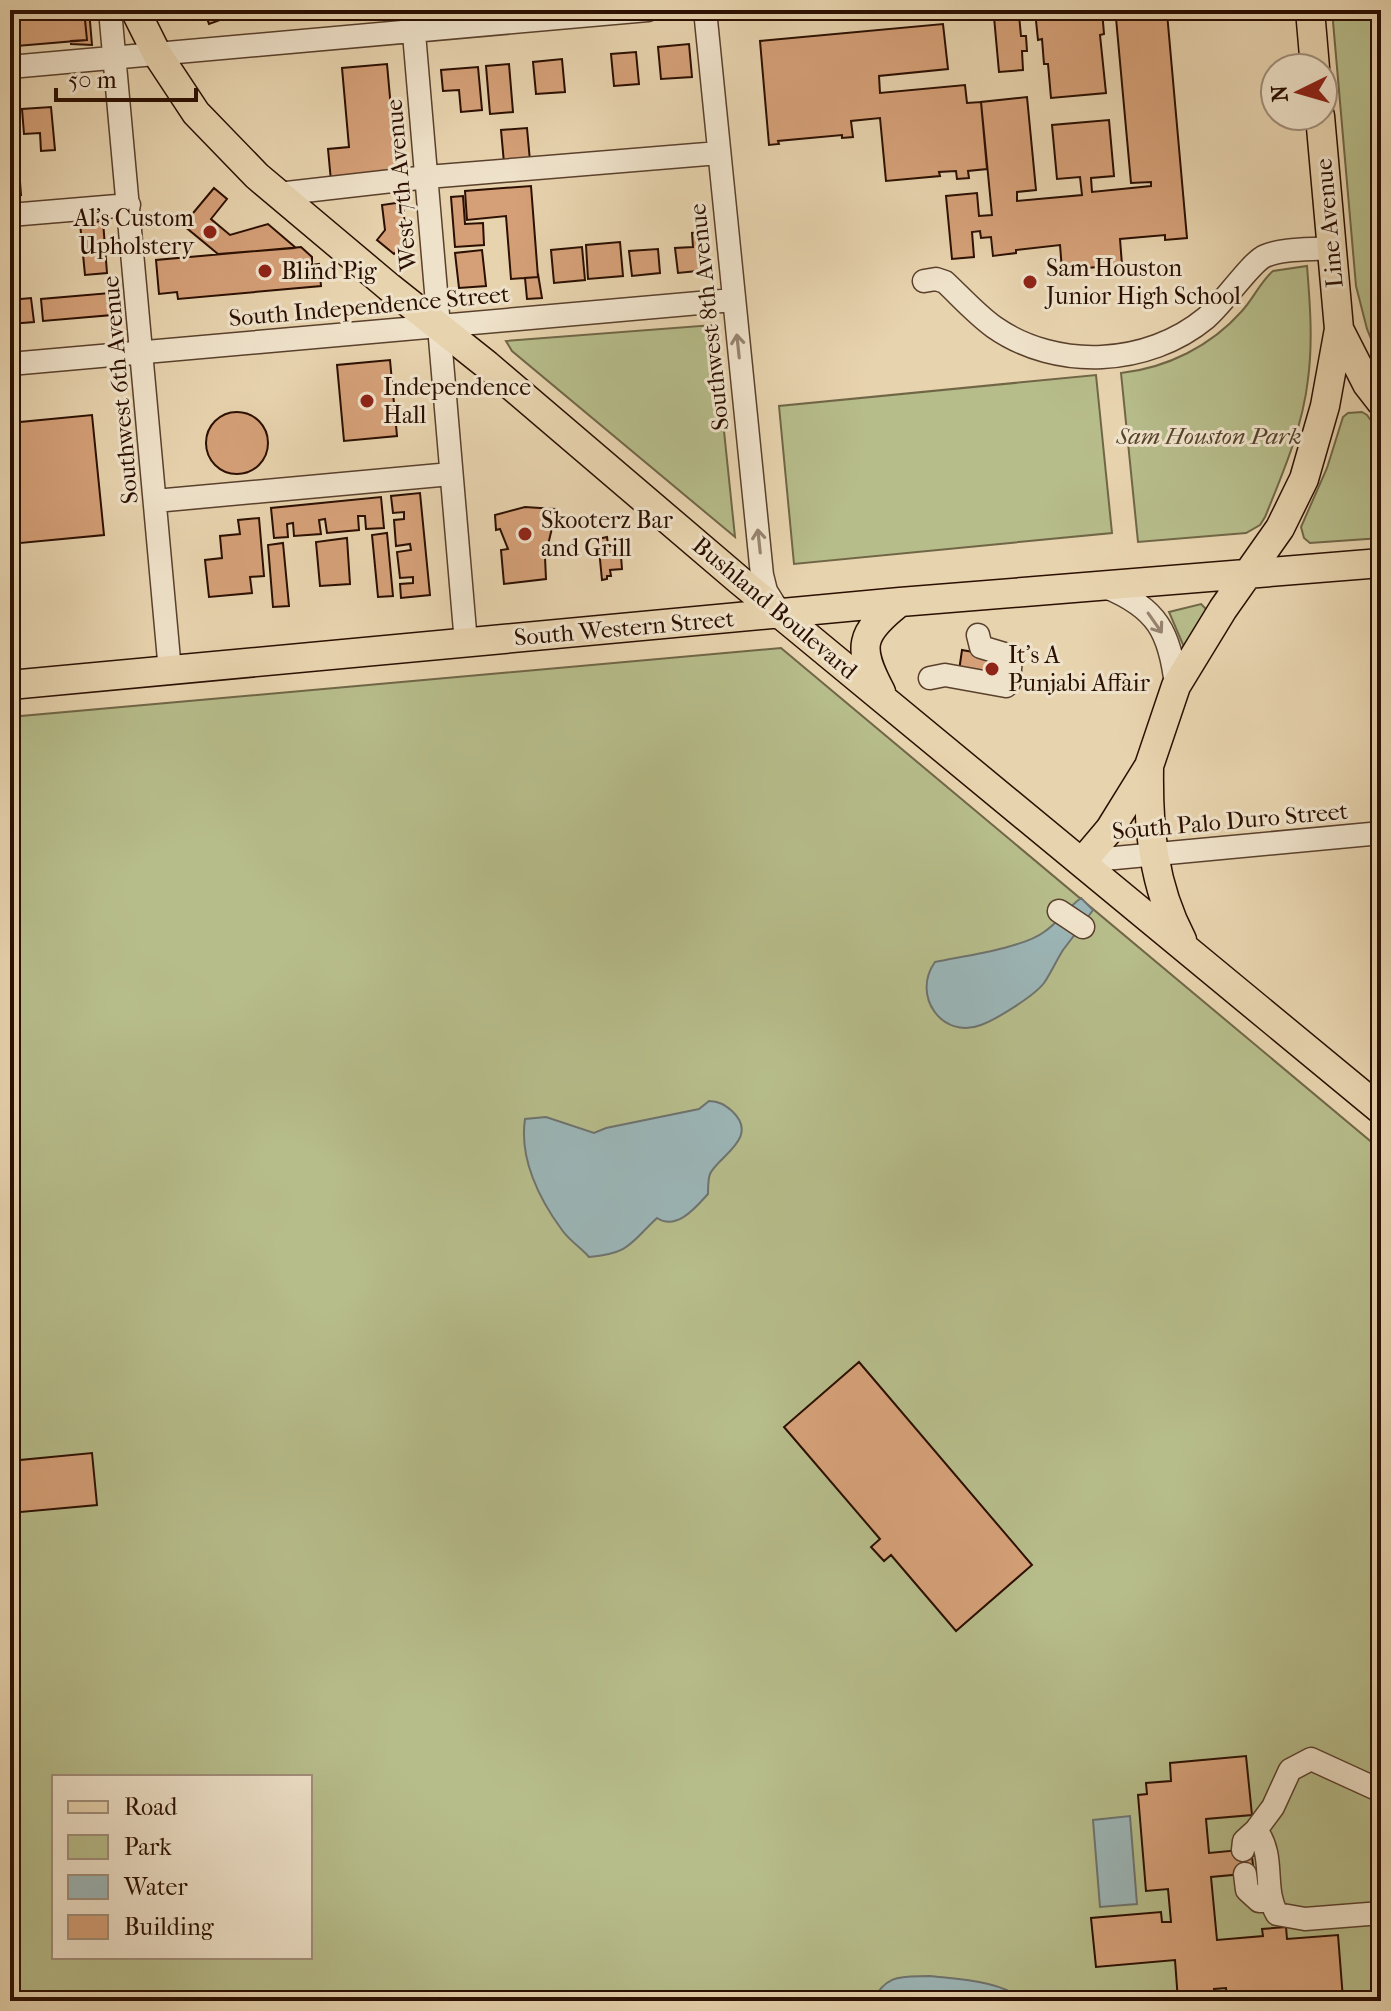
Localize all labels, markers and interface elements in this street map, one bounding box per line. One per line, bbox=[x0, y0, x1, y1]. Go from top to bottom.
scale bar bbox=[56, 52, 196, 102]
north arrow bbox=[1259, 52, 1339, 132]
text: 50 m bbox=[68, 66, 117, 94]
text: N bbox=[1266, 84, 1294, 103]
street label: West 7th Avenue bbox=[380, 98, 423, 273]
street label: Line Avenue bbox=[1309, 157, 1349, 289]
street label: Southwest 8th Avenue bbox=[683, 202, 735, 432]
place label: Al's Custom Upholstery bbox=[73, 204, 195, 260]
marker: Al's Custom Upholstery bbox=[201, 223, 219, 241]
place label: Sam Houston Junior High School bbox=[1044, 254, 1241, 310]
place label: Blind Pig bbox=[281, 257, 378, 285]
marker: Blind Pig bbox=[256, 262, 274, 280]
marker: Sam Houston Junior High School bbox=[1021, 273, 1039, 291]
street label: Southwest 6th Avenue bbox=[96, 275, 144, 505]
street label: South Independence Street bbox=[228, 280, 511, 332]
one-way arrow bbox=[730, 333, 745, 360]
place label: Independence Hall bbox=[383, 373, 531, 429]
marker: Independence Hall bbox=[358, 392, 376, 410]
park label: Sam Houston Park bbox=[1115, 422, 1302, 450]
place label: Skooterz Bar and Grill bbox=[541, 506, 674, 562]
marker: Skooterz Bar and Grill bbox=[516, 525, 534, 543]
one-way arrow bbox=[751, 528, 766, 555]
street label: Bushland Boulevard bbox=[687, 531, 864, 686]
street label: South Western Street bbox=[513, 604, 736, 652]
one-way arrow bbox=[1147, 611, 1163, 633]
place label: It's A Punjabi Affair bbox=[1008, 641, 1151, 697]
marker: It's A Punjabi Affair bbox=[983, 660, 1001, 678]
street label: South Palo Duro Street bbox=[1111, 797, 1350, 845]
legend bbox=[52, 1775, 312, 1959]
text: Road bbox=[124, 1793, 178, 1821]
text: Park bbox=[124, 1833, 172, 1861]
text: Water bbox=[123, 1873, 188, 1901]
text: Building bbox=[124, 1913, 215, 1941]

